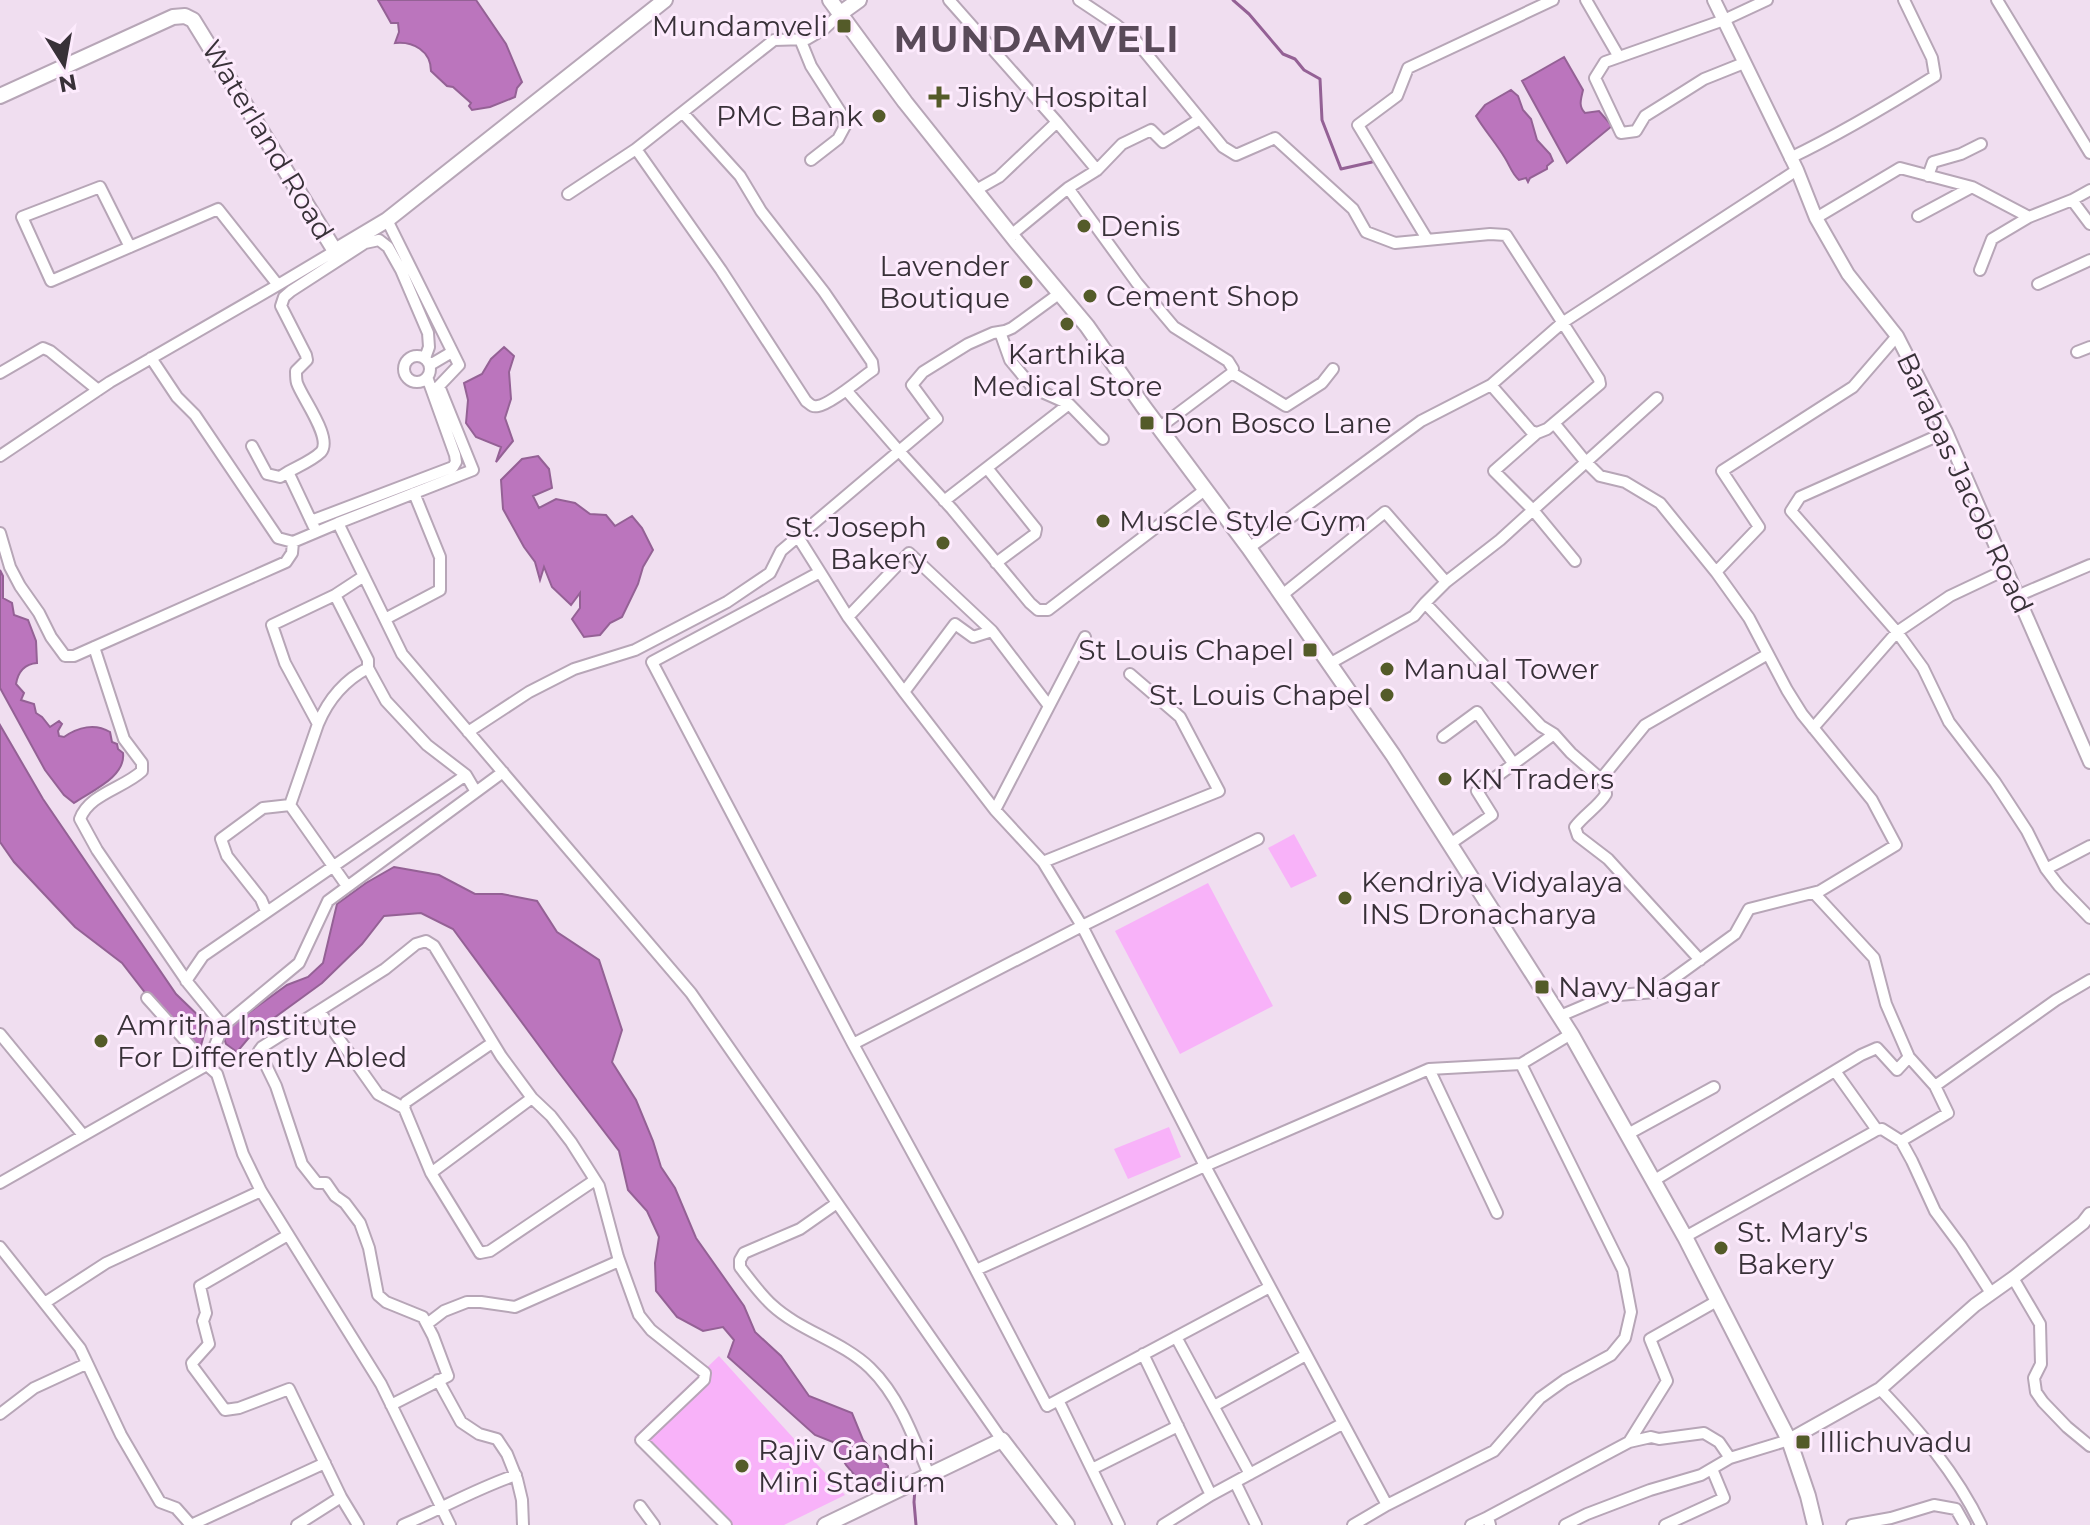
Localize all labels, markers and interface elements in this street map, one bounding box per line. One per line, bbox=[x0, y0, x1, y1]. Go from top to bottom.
place label: Mundamveli bbox=[652, 9, 828, 43]
marker: Mundamveli bbox=[835, 17, 853, 35]
district label: MUNDAMVELI bbox=[894, 17, 1180, 61]
north arrow bbox=[24, 24, 104, 104]
street label: Waterland Road bbox=[195, 34, 341, 246]
text: N bbox=[56, 68, 79, 98]
place label: Jishy Hospital bbox=[956, 80, 1148, 114]
marker: Jishy Hospital bbox=[928, 86, 950, 108]
place label: PMC Bank bbox=[716, 99, 863, 133]
marker: PMC Bank bbox=[870, 107, 888, 125]
place label: Denis bbox=[1100, 209, 1180, 243]
marker: Denis bbox=[1075, 217, 1093, 235]
place label: Lavender Boutique bbox=[879, 249, 1010, 315]
marker: Lavender Boutique bbox=[1017, 273, 1035, 291]
place label: Cement Shop bbox=[1106, 279, 1299, 313]
marker: Cement Shop bbox=[1081, 287, 1099, 305]
marker: Karthika Medical Store bbox=[1058, 315, 1076, 333]
place label: Karthika Medical Store bbox=[972, 337, 1162, 403]
street label: Barabas Jacob Road bbox=[1890, 347, 2040, 619]
place label: Don Bosco Lane bbox=[1163, 406, 1392, 440]
marker: Don Bosco Lane bbox=[1138, 414, 1156, 432]
place label: Muscle Style Gym bbox=[1119, 504, 1367, 538]
place label: St. Joseph Bakery bbox=[785, 510, 928, 576]
marker: Muscle Style Gym bbox=[1094, 512, 1112, 530]
marker: St. Joseph Bakery bbox=[934, 534, 952, 552]
place label: St Louis Chapel bbox=[1078, 633, 1294, 667]
marker: St Louis Chapel bbox=[1301, 641, 1319, 659]
place label: Manual Tower bbox=[1403, 652, 1599, 686]
marker: Manual Tower bbox=[1378, 660, 1396, 678]
place label: St. Louis Chapel bbox=[1149, 678, 1371, 712]
marker: St. Louis Chapel bbox=[1378, 686, 1396, 704]
place label: KN Traders bbox=[1461, 762, 1614, 796]
marker: KN Traders bbox=[1436, 770, 1454, 788]
place label: Kendriya Vidyalaya INS Dronacharya bbox=[1361, 865, 1623, 931]
marker: Kendriya Vidyalaya INS Dronacharya bbox=[1336, 889, 1354, 907]
place label: Navy Nagar bbox=[1558, 970, 1721, 1004]
marker: Navy Nagar bbox=[1533, 978, 1551, 996]
place label: Amritha Institute For Differently Abled bbox=[117, 1008, 407, 1074]
marker: Amritha Institute For Differently Abled bbox=[92, 1032, 110, 1050]
place label: St. Mary's Bakery bbox=[1737, 1215, 1868, 1281]
marker: St. Mary's Bakery bbox=[1712, 1239, 1730, 1257]
place label: Illichuvadu bbox=[1819, 1425, 1972, 1459]
place label: Rajiv Gandhi Mini Stadium bbox=[758, 1433, 946, 1499]
marker: Illichuvadu bbox=[1794, 1433, 1812, 1451]
marker: Rajiv Gandhi Mini Stadium bbox=[733, 1457, 751, 1475]

